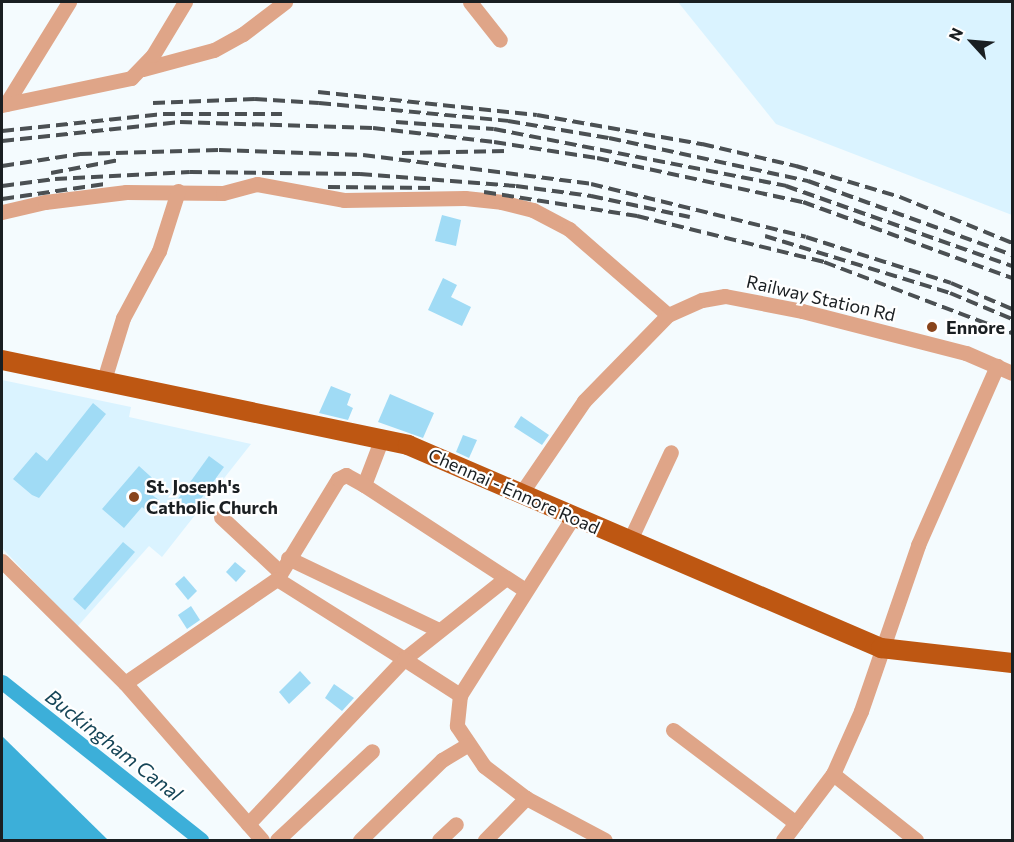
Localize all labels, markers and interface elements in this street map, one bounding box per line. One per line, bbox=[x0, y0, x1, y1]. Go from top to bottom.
north arrow bbox=[942, 12, 1002, 72]
text: N bbox=[944, 24, 967, 43]
street label: Railway Station Rd bbox=[744, 270, 898, 326]
place label: Ennore bbox=[946, 316, 1005, 338]
marker: Ennore bbox=[923, 318, 941, 336]
street label: Chennai - Ennore Road bbox=[425, 443, 603, 539]
place label: St. Joseph's Catholic Church bbox=[146, 476, 278, 518]
marker: St. Joseph's Catholic Church bbox=[127, 490, 141, 504]
water label: Buckingham Canal bbox=[41, 684, 187, 806]

